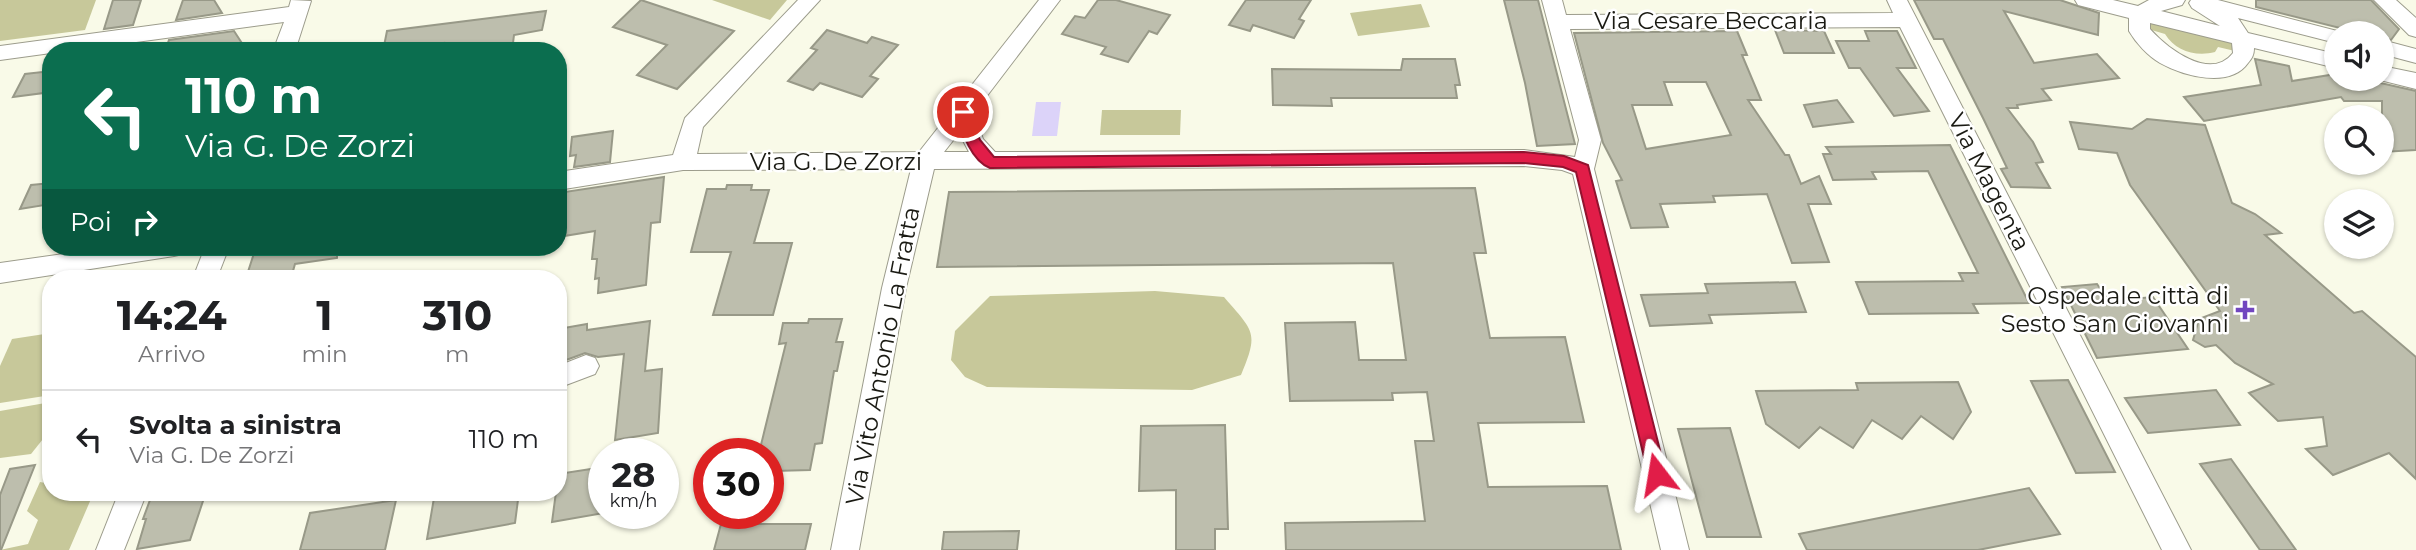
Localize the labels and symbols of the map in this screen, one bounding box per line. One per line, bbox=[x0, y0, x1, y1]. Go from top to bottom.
street label: Via Cesare Beccaria bbox=[1594, 6, 1828, 35]
pin bbox=[933, 82, 993, 142]
street label: Via Magenta bbox=[1942, 108, 2037, 256]
street label: Via G. De Zorzi bbox=[750, 147, 922, 176]
street label: Via Vito Antonio La Fratta bbox=[839, 204, 926, 508]
place label: Ospedale città di Sesto San Giovanni bbox=[2001, 281, 2229, 338]
marker: Ospedale città di Sesto San Giovanni bbox=[2235, 300, 2255, 320]
position arrow bbox=[1620, 437, 1694, 511]
speed limit sign: 30 bbox=[693, 438, 784, 529]

